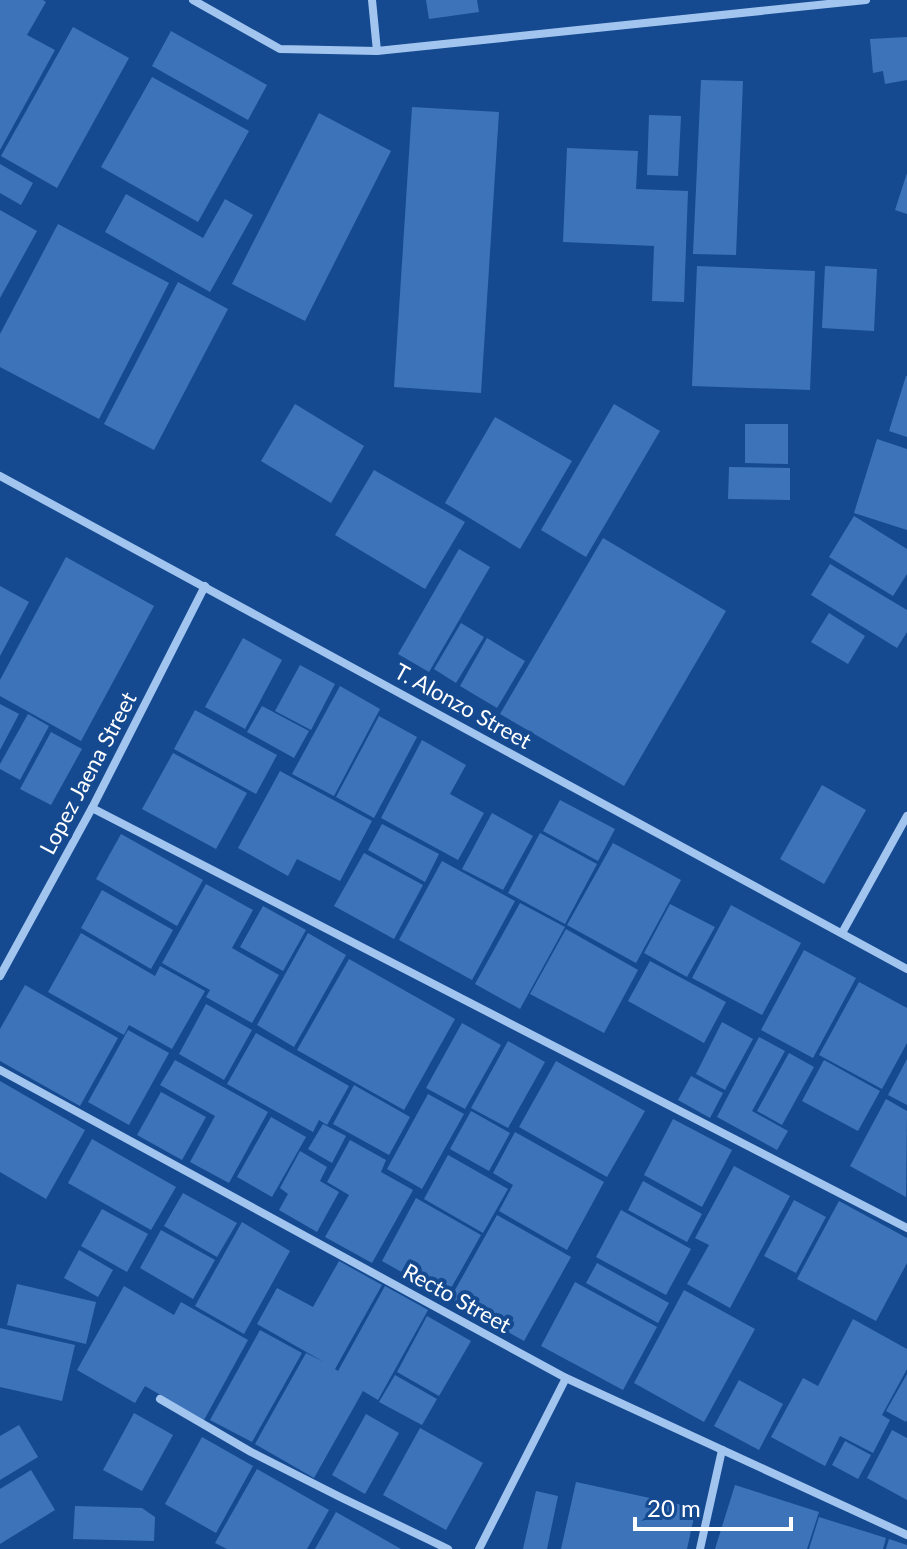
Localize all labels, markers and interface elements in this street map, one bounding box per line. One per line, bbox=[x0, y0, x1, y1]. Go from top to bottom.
street label: T. Alonzo Street bbox=[390, 657, 536, 754]
street label: Lopez Jaena Street bbox=[33, 687, 142, 859]
street label: Recto Street bbox=[399, 1257, 516, 1338]
scale bar bbox=[635, 1481, 791, 1531]
text: 20 m bbox=[647, 1493, 701, 1522]

